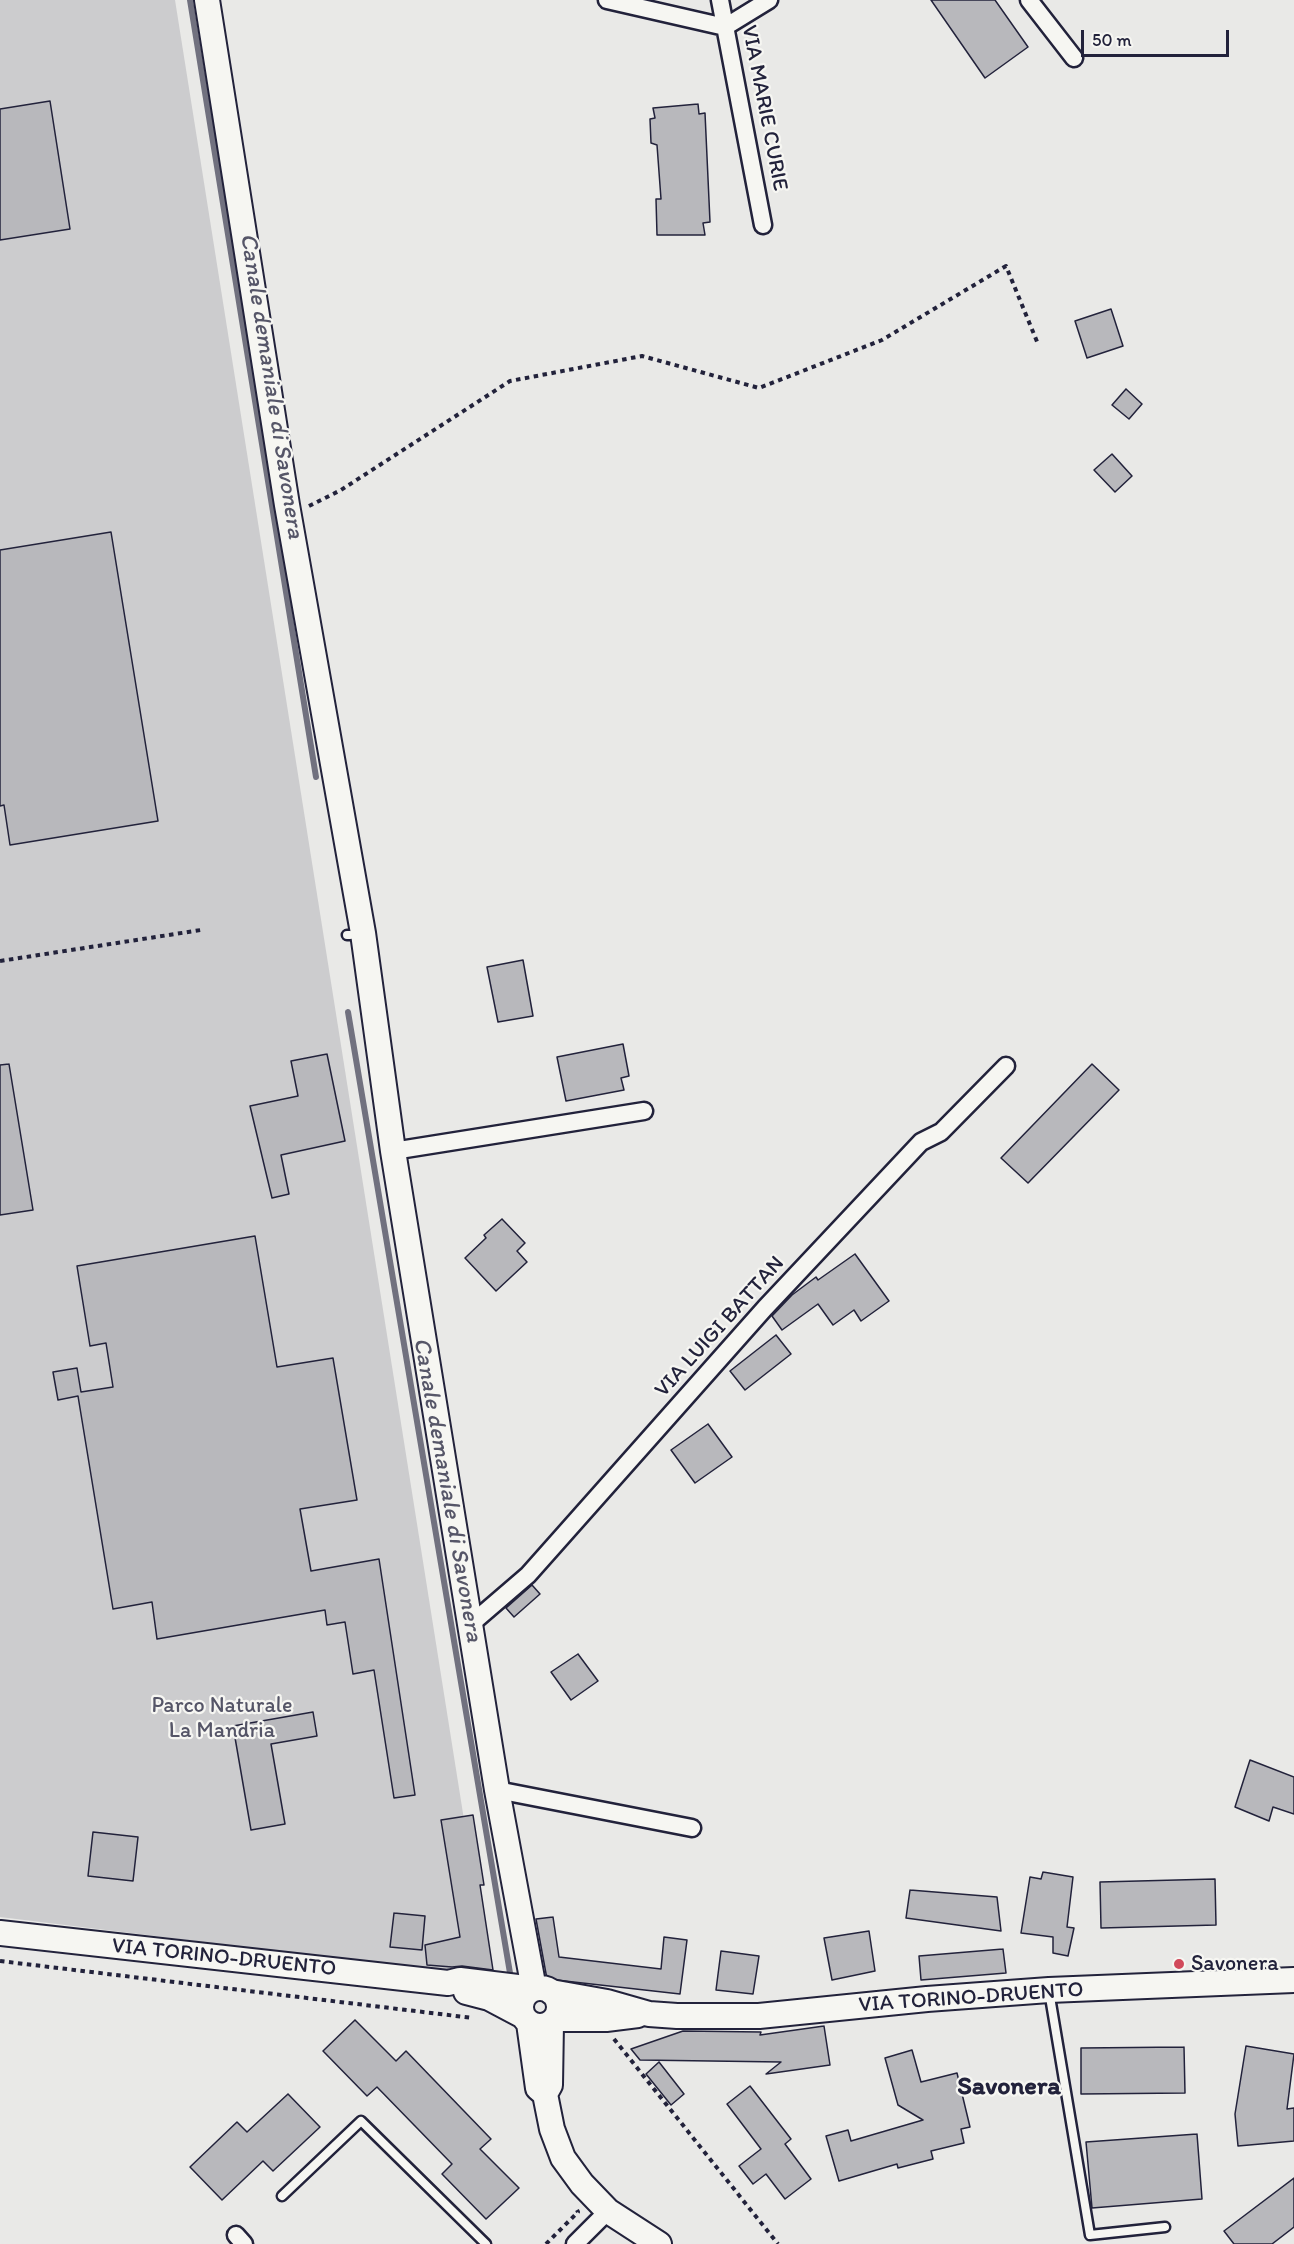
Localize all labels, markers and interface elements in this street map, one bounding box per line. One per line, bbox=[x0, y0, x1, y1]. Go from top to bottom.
scale bar bbox=[1084, 18, 1232, 56]
street label: VIA MARIE CURIE bbox=[735, 23, 793, 193]
text: 50 m bbox=[1092, 29, 1132, 51]
water label: Canale demaniale di Savonera bbox=[233, 231, 309, 541]
street label: VIA LUIGI BATTAN bbox=[650, 1251, 790, 1403]
water label: Canale demaniale di Savonera bbox=[406, 1335, 488, 1645]
park label: Parco Naturale La Mandria bbox=[151, 1693, 293, 1744]
street label: VIA TORINO-DRUENTO bbox=[111, 1933, 337, 1983]
place label: Savonera bbox=[1191, 1951, 1279, 1977]
marker: Savonera bbox=[1172, 1957, 1186, 1971]
street label: VIA TORINO-DRUENTO bbox=[858, 1977, 1084, 2019]
district label: Savonera bbox=[957, 2071, 1061, 2103]

